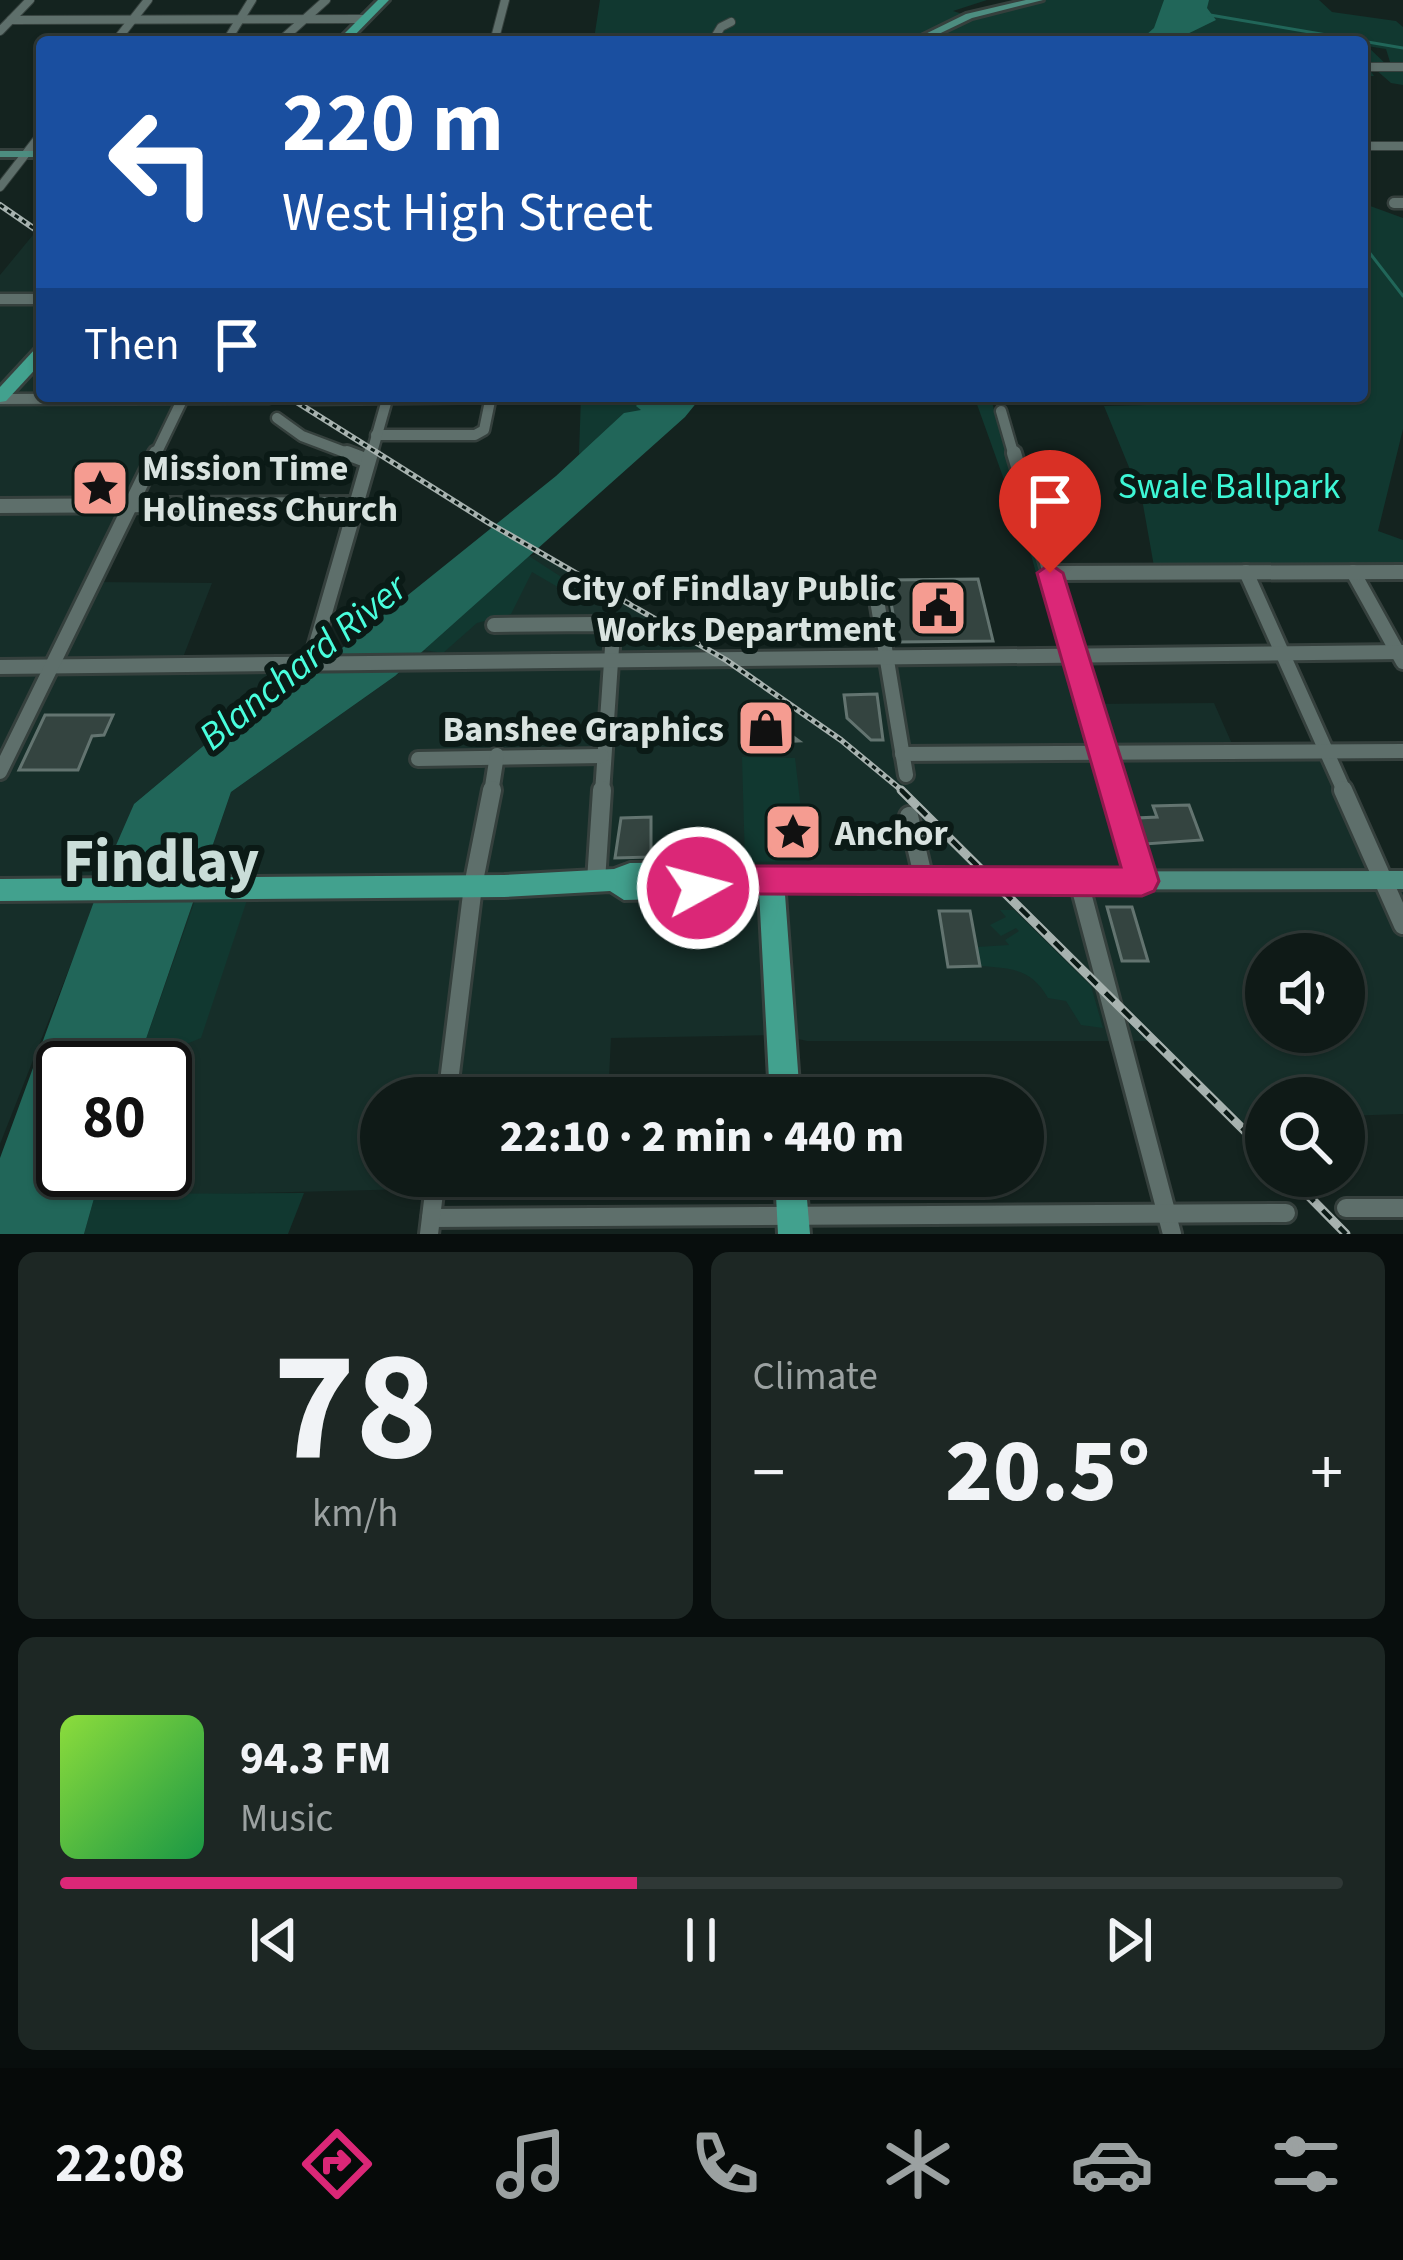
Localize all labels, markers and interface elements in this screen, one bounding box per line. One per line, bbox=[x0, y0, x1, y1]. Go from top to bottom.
text: 220 m bbox=[282, 64, 504, 184]
icon: left bbox=[84, 84, 240, 240]
text: West High Street bbox=[282, 175, 653, 252]
icon: arrive bbox=[204, 312, 270, 378]
text: Then bbox=[84, 313, 180, 377]
place label: Mission Time Holiness Church bbox=[142, 443, 398, 535]
pin bbox=[999, 450, 1101, 573]
place icon: Mission Time Holiness Church bbox=[69, 457, 131, 519]
park label: Swale Ballpark bbox=[1118, 461, 1341, 512]
icon: arrive bbox=[1017, 468, 1083, 534]
water label: Blanchard River bbox=[187, 560, 421, 764]
place label: City of Findlay Public Works Department bbox=[561, 563, 896, 655]
public building icon: City of Findlay Public Works Department bbox=[907, 577, 969, 639]
shop icon: Banshee Graphics bbox=[735, 697, 797, 759]
place label: Banshee Graphics bbox=[442, 704, 724, 755]
place icon: Anchor bbox=[762, 801, 824, 863]
place label: Anchor bbox=[834, 808, 949, 859]
district label: Findlay bbox=[63, 820, 259, 905]
position arrow bbox=[635, 825, 761, 951]
map controls bbox=[1245, 933, 1365, 1197]
button: sound bbox=[1245, 933, 1365, 1053]
speed limit sign: 80 bbox=[36, 1041, 192, 1197]
button: search bbox=[1245, 1077, 1365, 1197]
text: 22:10 · 2 min · 440 m bbox=[500, 1105, 904, 1169]
text: 78 bbox=[273, 1297, 438, 1519]
text: Climate bbox=[753, 1349, 878, 1405]
text: 20.5° bbox=[945, 1408, 1150, 1536]
text: − bbox=[753, 1426, 785, 1520]
text: + bbox=[1310, 1426, 1343, 1520]
text: km/h bbox=[312, 1486, 399, 1542]
text: 94.3 FM bbox=[240, 1727, 392, 1791]
text: Music bbox=[240, 1791, 333, 1847]
icon: previous bbox=[241, 1907, 307, 1973]
icon: pause bbox=[668, 1907, 734, 1973]
icon: next bbox=[1096, 1907, 1162, 1973]
icon: directions bbox=[295, 2122, 379, 2206]
icon: music bbox=[489, 2122, 573, 2206]
icon: phone bbox=[683, 2122, 767, 2206]
icon: climate bbox=[876, 2122, 960, 2206]
icon: car bbox=[1070, 2122, 1154, 2206]
icon: filters bbox=[1264, 2122, 1348, 2206]
text: 22:08 bbox=[55, 2126, 185, 2203]

